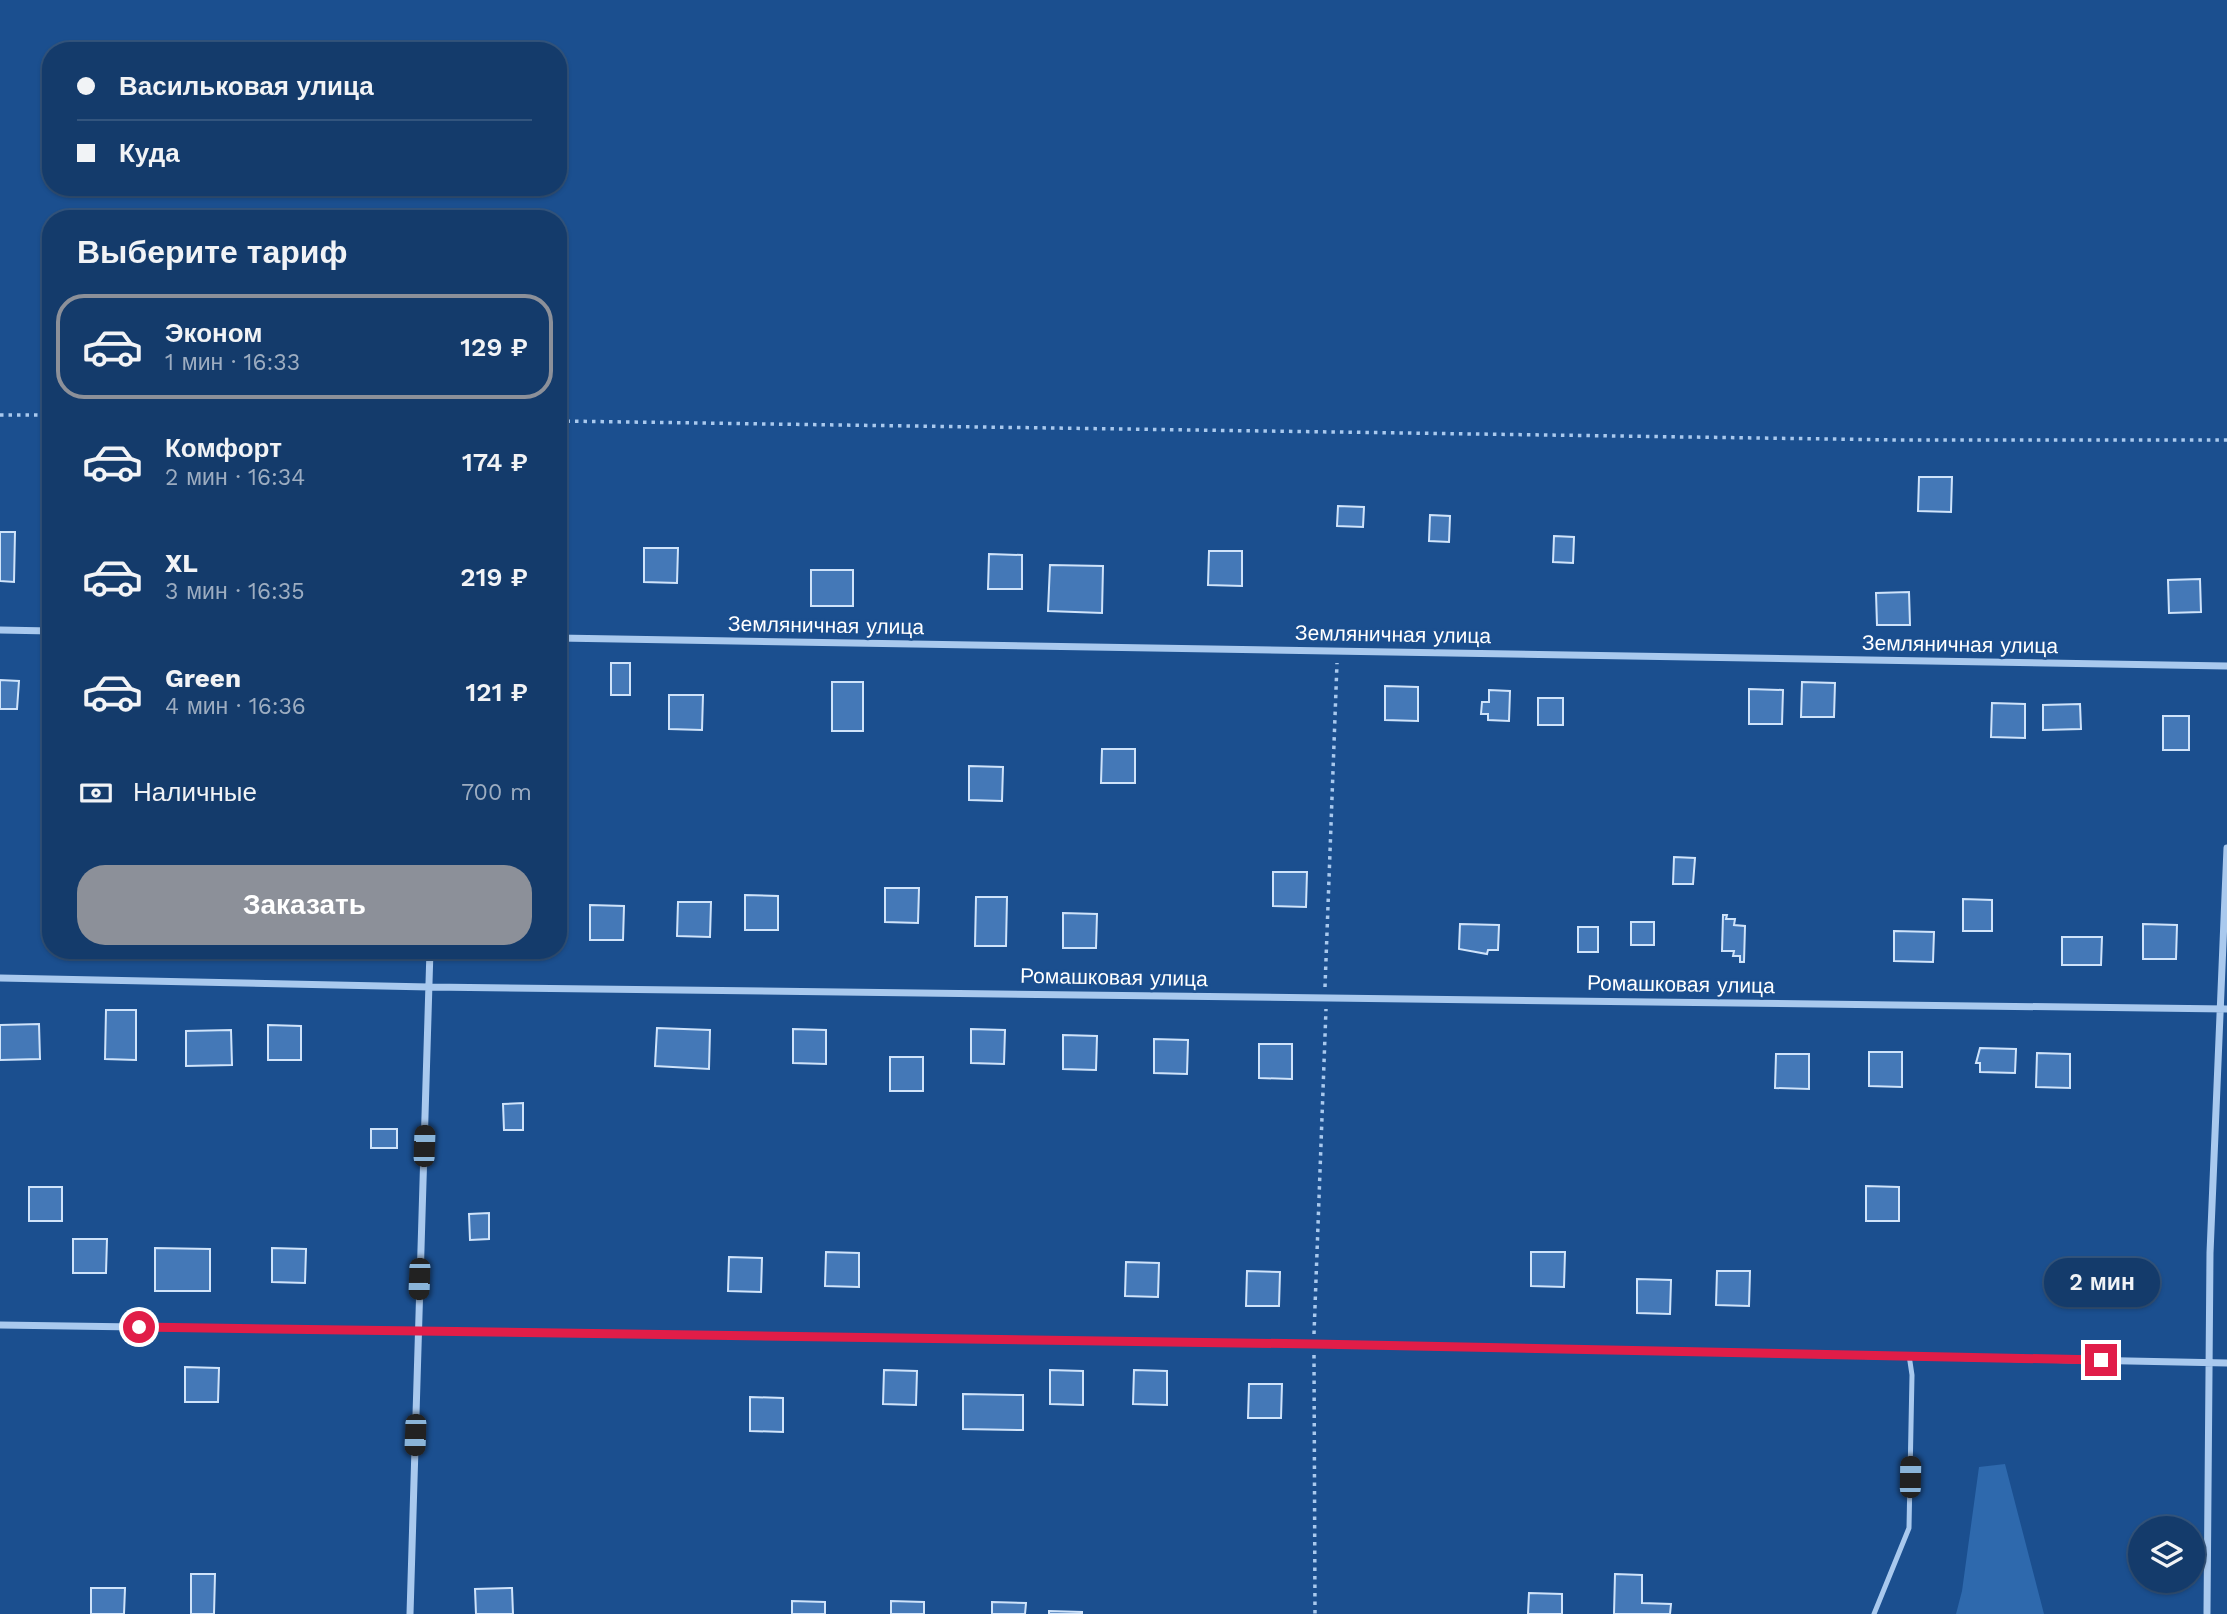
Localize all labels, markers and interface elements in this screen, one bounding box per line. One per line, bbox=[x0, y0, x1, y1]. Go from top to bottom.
text: Васильковая улица bbox=[119, 71, 374, 101]
text: Куда bbox=[119, 138, 180, 168]
text: Выберите тариф bbox=[77, 233, 348, 271]
icon: car bbox=[81, 315, 144, 378]
text: Эконом bbox=[165, 318, 263, 348]
text: 129 ₽ bbox=[460, 332, 528, 362]
text: 1 мин · 16:33 bbox=[165, 349, 300, 376]
icon: car bbox=[81, 430, 144, 493]
text: Комфорт bbox=[165, 433, 282, 463]
text: 174 ₽ bbox=[462, 447, 528, 477]
text: 2 мин · 16:34 bbox=[165, 464, 305, 491]
icon: car bbox=[81, 545, 144, 608]
text: XL bbox=[165, 548, 198, 578]
text: 219 ₽ bbox=[460, 562, 528, 592]
text: 3 мин · 16:35 bbox=[165, 578, 305, 605]
street label: Земляничная улица bbox=[728, 611, 925, 639]
street label: Земляничная улица bbox=[1295, 620, 1492, 648]
street label: Земляничная улица bbox=[1862, 630, 2059, 658]
icon: car bbox=[81, 660, 144, 723]
text: Green bbox=[165, 663, 241, 693]
text: 121 ₽ bbox=[466, 677, 528, 707]
text: 4 мин · 16:36 bbox=[165, 693, 306, 720]
icon: cash bbox=[77, 774, 115, 812]
text: Наличные bbox=[133, 777, 257, 807]
text: 700 m bbox=[461, 779, 532, 806]
button: Заказать bbox=[77, 865, 532, 945]
street label: Ромашковая улица bbox=[1020, 963, 1208, 991]
street label: Ромашковая улица bbox=[1587, 970, 1775, 998]
car bbox=[413, 1125, 436, 1167]
car bbox=[408, 1258, 431, 1300]
callout: 2 мин bbox=[2043, 1258, 2159, 1308]
text: 2 мин bbox=[2069, 1269, 2135, 1296]
route start bbox=[123, 1311, 155, 1343]
route end bbox=[2085, 1344, 2117, 1376]
car bbox=[404, 1414, 427, 1456]
car bbox=[1900, 1456, 1921, 1498]
map controls bbox=[2128, 1516, 2205, 1593]
button: layers bbox=[2128, 1516, 2205, 1593]

